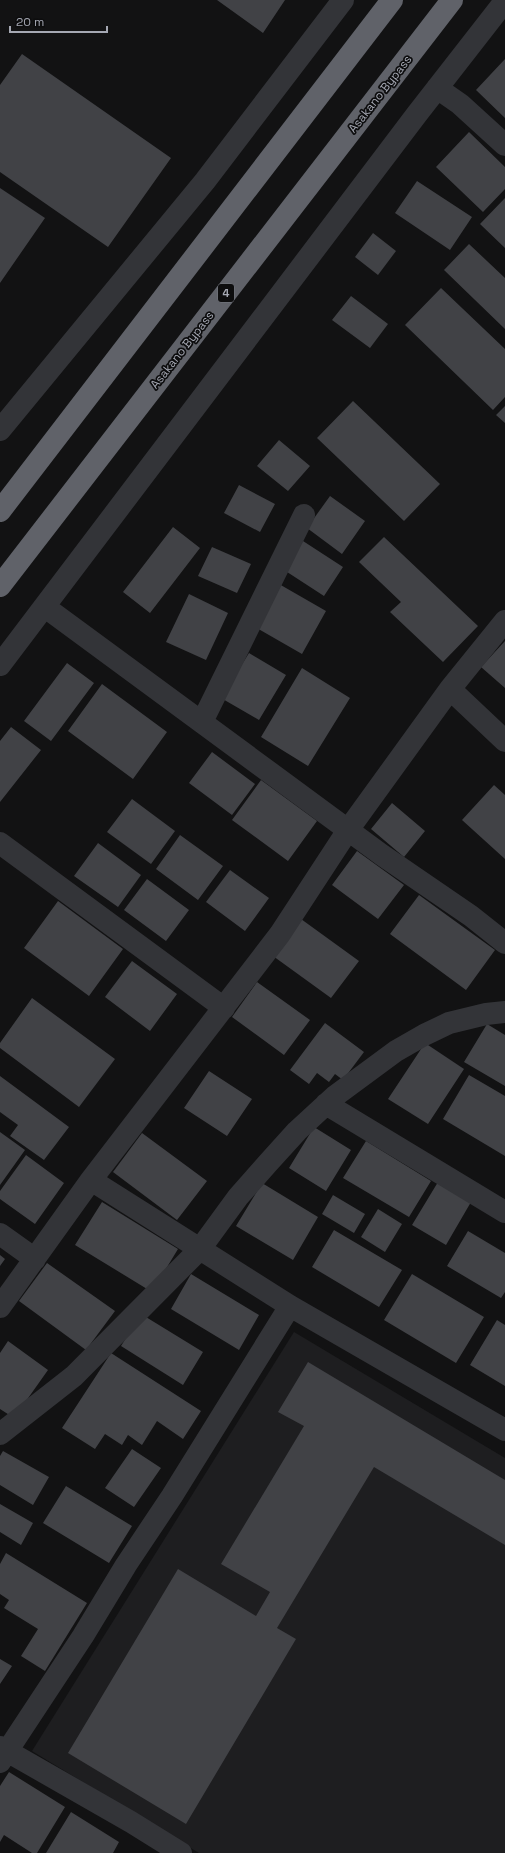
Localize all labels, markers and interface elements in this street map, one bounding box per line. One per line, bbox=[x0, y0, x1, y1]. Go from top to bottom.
scale bar bbox=[10, 8, 107, 34]
text: 20 m bbox=[16, 14, 44, 30]
street label: Asakano Bypass bbox=[345, 52, 415, 136]
road number: 4 bbox=[218, 284, 234, 302]
street label: Asakano Bypass bbox=[147, 308, 217, 392]

